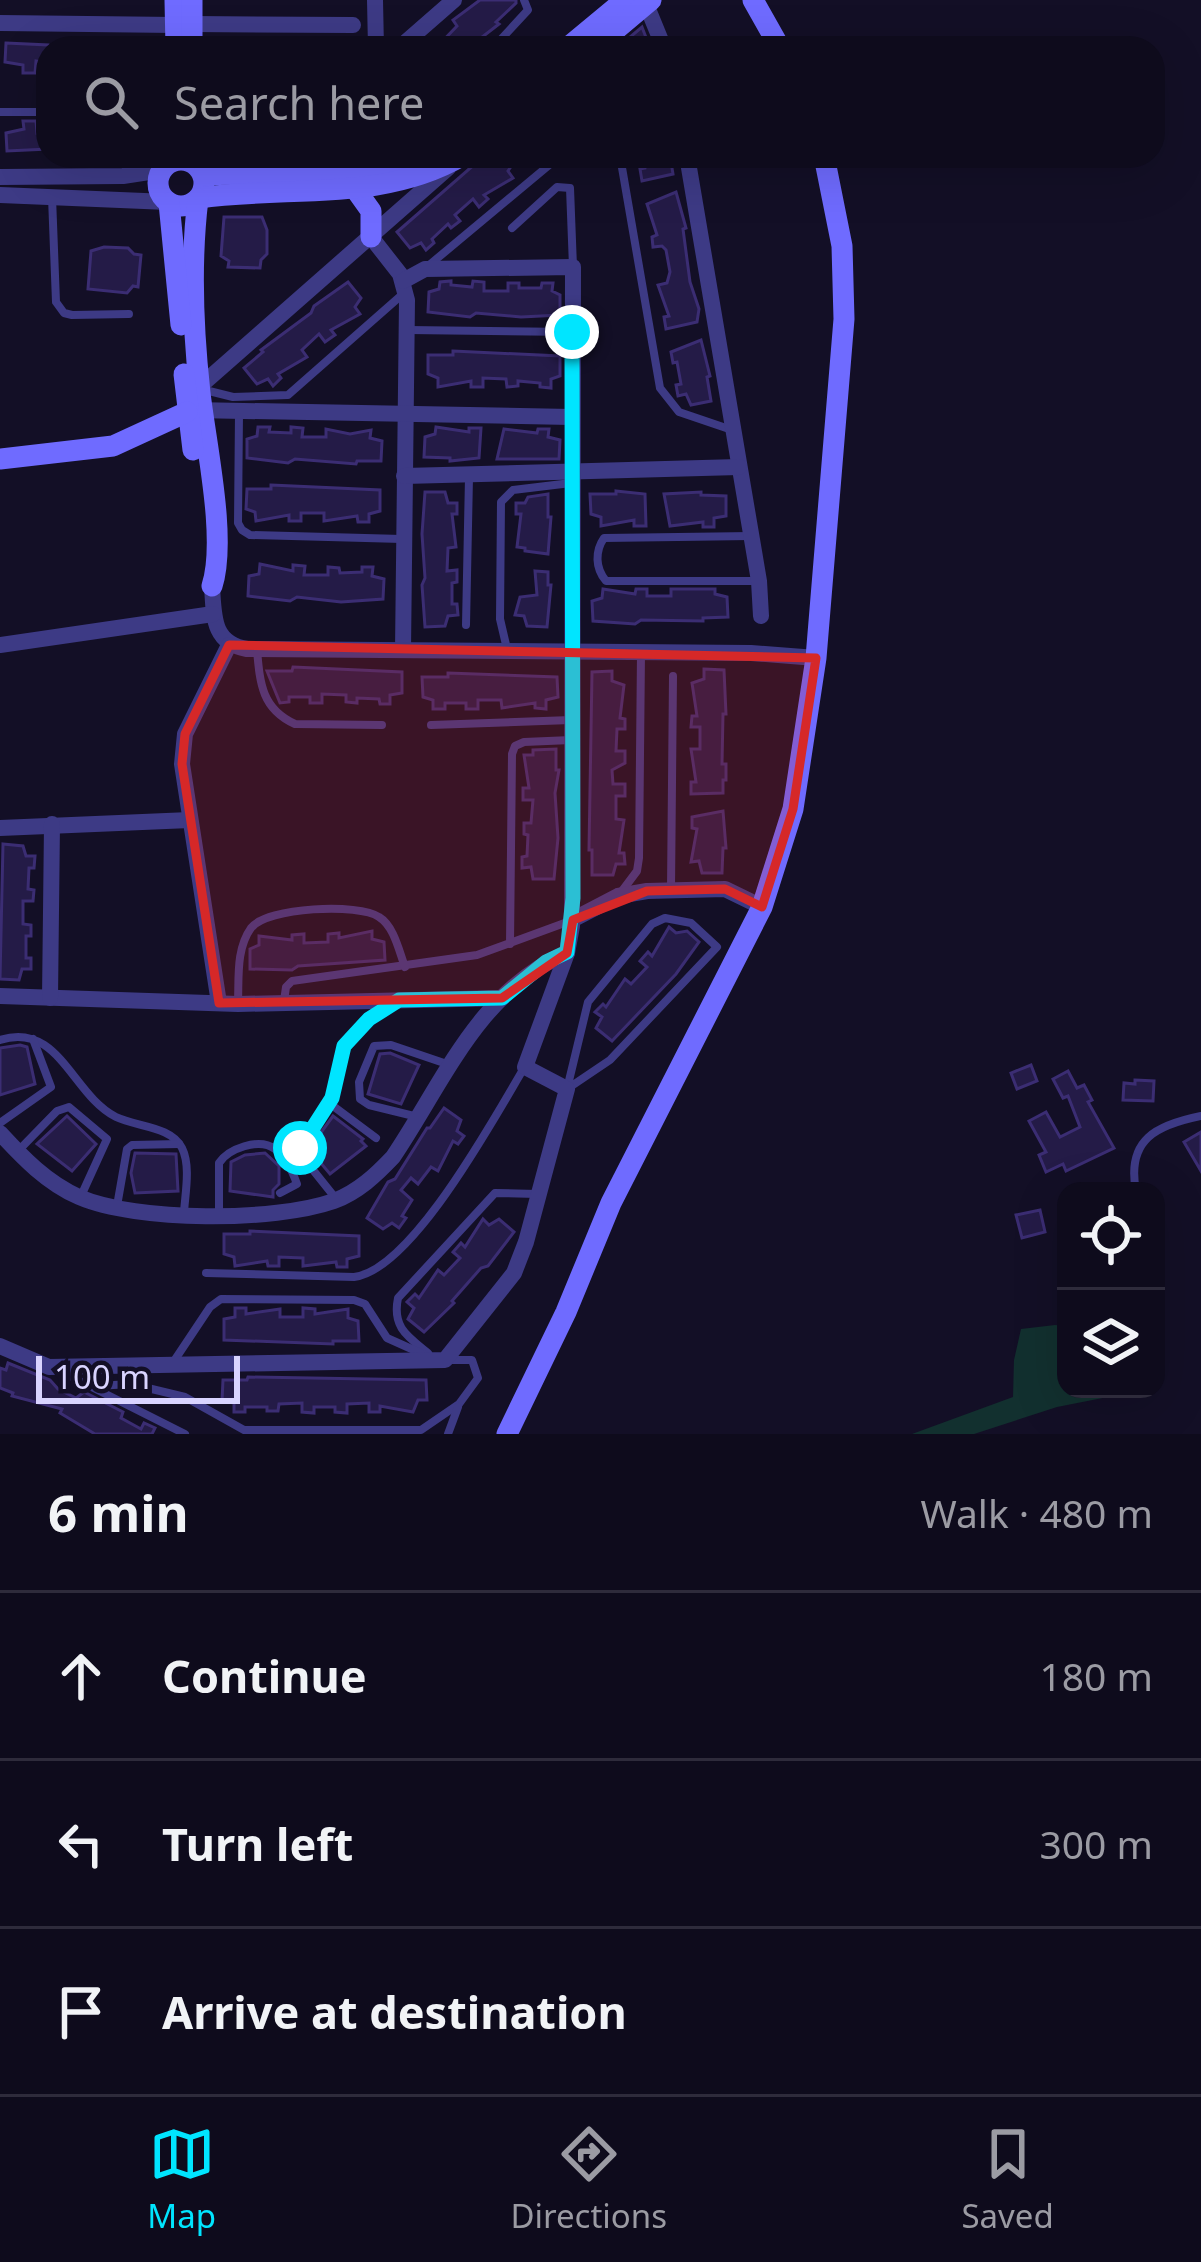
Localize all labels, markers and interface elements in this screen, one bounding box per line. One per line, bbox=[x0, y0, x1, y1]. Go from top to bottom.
search box bbox=[36, 36, 1165, 168]
icon: search bbox=[78, 69, 144, 135]
text: Search here bbox=[174, 72, 424, 133]
route end bbox=[545, 305, 599, 359]
route start bbox=[273, 1121, 327, 1175]
map controls bbox=[1057, 1182, 1165, 1398]
button: locate bbox=[1057, 1182, 1165, 1290]
button: layers bbox=[1057, 1290, 1165, 1398]
scale bar bbox=[36, 1350, 240, 1403]
text: 100 m bbox=[54, 1354, 150, 1399]
text: 6 min bbox=[48, 1477, 189, 1547]
text: Walk · 480 m bbox=[920, 1486, 1153, 1539]
icon: ahead bbox=[48, 1643, 114, 1709]
text: Continue bbox=[162, 1645, 367, 1706]
text: 180 m bbox=[1039, 1649, 1153, 1702]
icon: left bbox=[48, 1811, 114, 1877]
text: Turn left bbox=[162, 1813, 353, 1874]
text: 300 m bbox=[1039, 1817, 1153, 1870]
icon: arrive bbox=[48, 1979, 114, 2045]
text: Arrive at destination bbox=[162, 1981, 627, 2042]
tab: Map bbox=[147, 2121, 216, 2238]
tab: Directions bbox=[510, 2121, 667, 2238]
tab: Saved bbox=[961, 2121, 1054, 2238]

